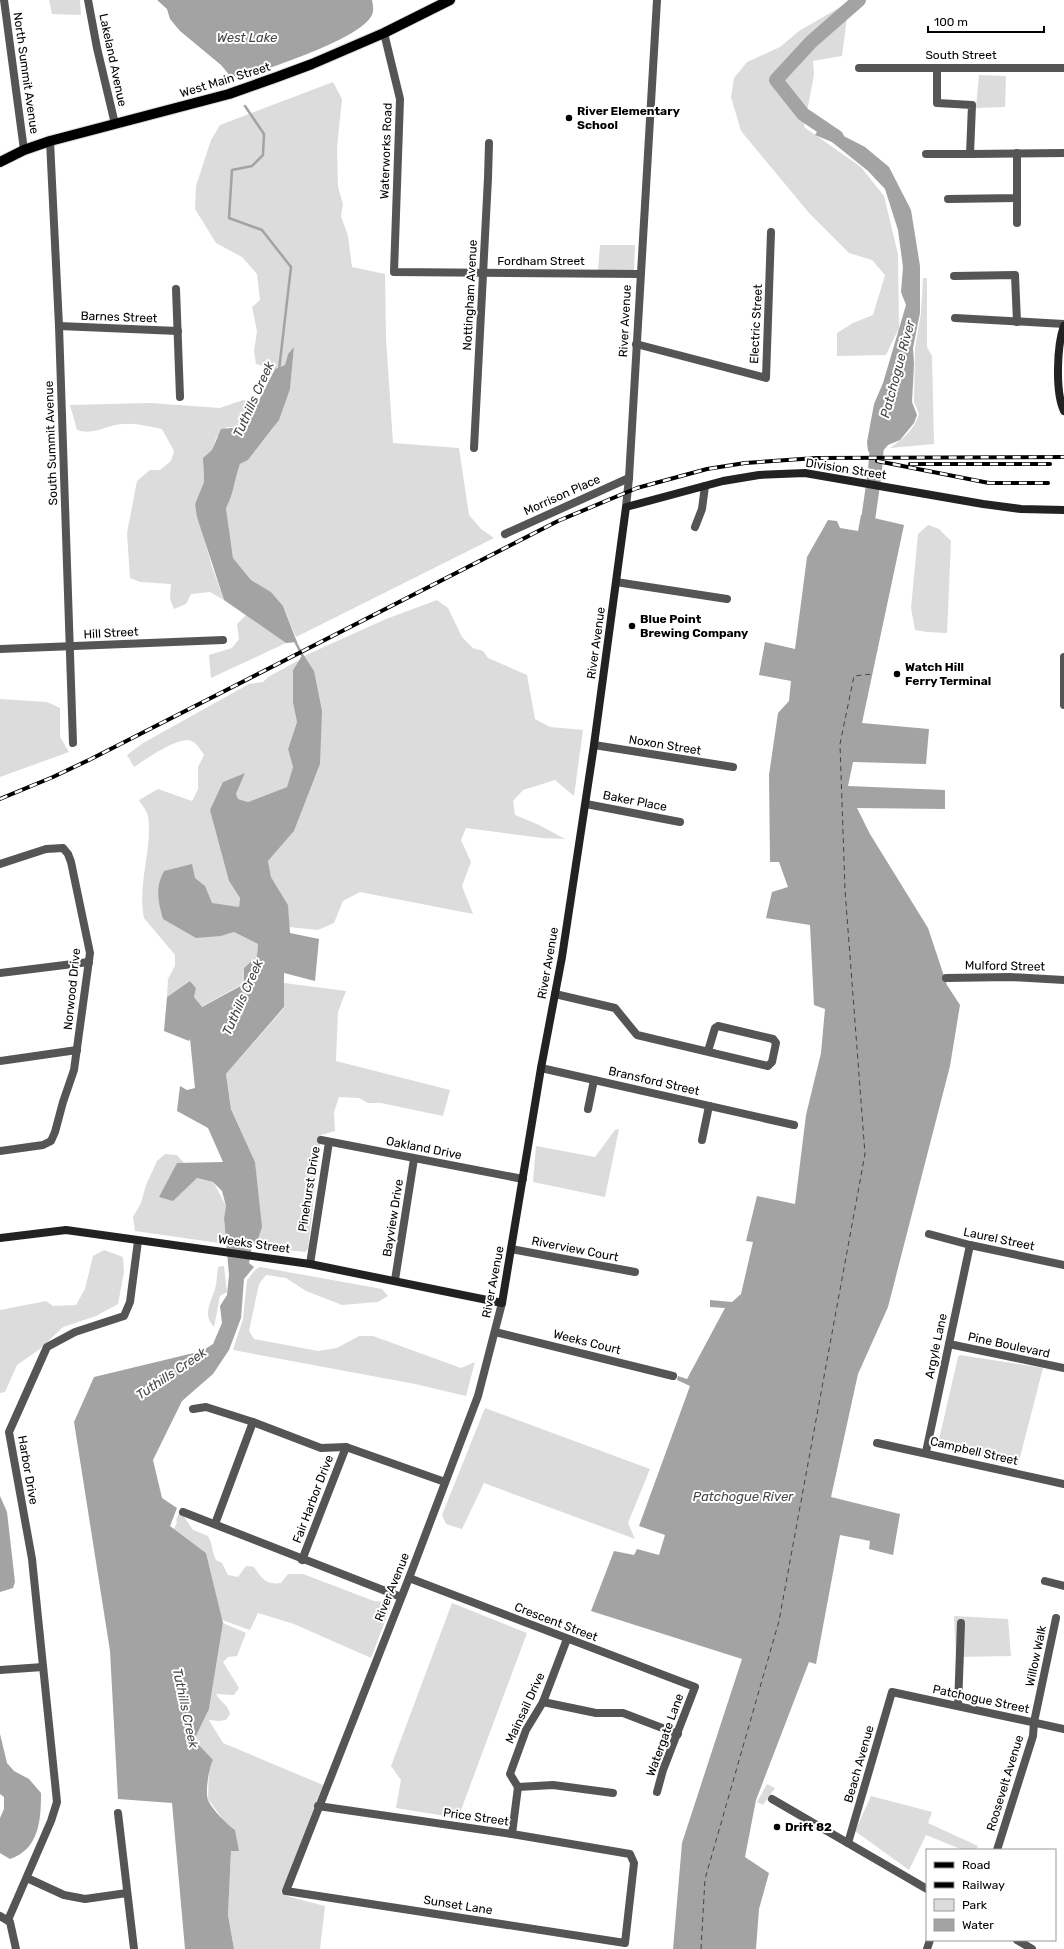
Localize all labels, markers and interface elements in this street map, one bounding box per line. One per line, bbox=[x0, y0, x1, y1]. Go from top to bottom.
scale bar bbox=[928, 8, 1044, 34]
street label: North Summit Avenue bbox=[11, 11, 42, 135]
street label: Lakeland Avenue bbox=[96, 12, 130, 108]
text: 100 m bbox=[934, 15, 968, 29]
water label: West Lake bbox=[217, 30, 277, 45]
street label: South Street bbox=[925, 48, 997, 62]
street label: West Main Street bbox=[178, 60, 272, 100]
street label: Waterworks Road bbox=[377, 103, 395, 199]
place label: River Elementary School bbox=[577, 104, 680, 132]
marker: River Elementary School bbox=[564, 113, 574, 123]
street label: Nottingham Avenue bbox=[460, 239, 480, 351]
street label: Fordham Street bbox=[497, 254, 585, 268]
street label: Electric Street bbox=[747, 283, 765, 364]
street label: River Avenue bbox=[616, 284, 634, 358]
street label: Barnes Street bbox=[80, 309, 158, 325]
water label: Patchogue River bbox=[877, 318, 919, 420]
water label: Tuthills Creek bbox=[230, 359, 277, 439]
street label: South Summit Avenue bbox=[42, 380, 60, 506]
street label: Division Street bbox=[805, 456, 888, 482]
street label: Morrison Place bbox=[522, 472, 603, 518]
street label: River Avenue bbox=[584, 606, 608, 680]
place label: Blue Point Brewing Company bbox=[640, 612, 748, 640]
marker: Blue Point Brewing Company bbox=[627, 621, 637, 631]
street label: Hill Street bbox=[83, 625, 139, 641]
place label: Watch Hill Ferry Terminal bbox=[905, 660, 991, 688]
marker: Watch Hill Ferry Terminal bbox=[892, 669, 902, 679]
street label: Noxon Street bbox=[628, 732, 703, 758]
street label: Baker Place bbox=[602, 788, 669, 814]
street label: River Avenue bbox=[535, 926, 561, 1000]
street label: Norwood Drive bbox=[61, 947, 83, 1030]
water label: Tuthills Creek bbox=[219, 957, 266, 1037]
street label: Mulford Street bbox=[965, 958, 1046, 974]
street label: Bransford Street bbox=[607, 1064, 701, 1098]
street label: Oakland Drive bbox=[385, 1134, 463, 1162]
street label: Pinehurst Drive bbox=[295, 1145, 323, 1233]
street label: Bayview Drive bbox=[380, 1178, 406, 1258]
street label: Laurel Street bbox=[962, 1225, 1036, 1253]
street label: Weeks Street bbox=[217, 1232, 291, 1256]
street label: Riverview Court bbox=[530, 1234, 620, 1264]
street label: River Avenue bbox=[479, 1245, 507, 1319]
street label: Argyle Lane bbox=[922, 1312, 950, 1380]
street label: Weeks Court bbox=[552, 1327, 623, 1357]
street label: Pine Boulevard bbox=[967, 1329, 1051, 1361]
water label: Tuthills Creek bbox=[133, 1344, 210, 1402]
street label: Harbor Drive bbox=[15, 1434, 41, 1506]
street label: Campbell Street bbox=[929, 1434, 1020, 1468]
street label: Fair Harbor Drive bbox=[290, 1453, 336, 1545]
water label: Patchogue River bbox=[693, 1489, 794, 1505]
street label: River Avenue bbox=[372, 1550, 412, 1623]
street label: Crescent Street bbox=[512, 1600, 600, 1644]
street label: Willow Walk bbox=[1023, 1623, 1049, 1688]
water label: Tuthills Creek bbox=[170, 1667, 201, 1750]
street label: Mainsail Drive bbox=[502, 1670, 548, 1746]
street label: Patchogue Street bbox=[931, 1682, 1031, 1716]
street label: Watergate Lane bbox=[644, 1691, 687, 1778]
street label: Beach Avenue bbox=[841, 1723, 877, 1804]
street label: Roosevelt Avenue bbox=[984, 1733, 1026, 1833]
street label: Price Street bbox=[442, 1805, 510, 1829]
place label: Drift 82 bbox=[785, 1820, 832, 1834]
marker: Drift 82 bbox=[772, 1822, 782, 1832]
legend bbox=[926, 1849, 1056, 1941]
text: Road bbox=[962, 1858, 990, 1872]
text: Railway bbox=[962, 1878, 1005, 1892]
street label: Sunset Lane bbox=[422, 1893, 494, 1917]
text: Park bbox=[962, 1898, 988, 1912]
text: Water bbox=[962, 1918, 994, 1932]

